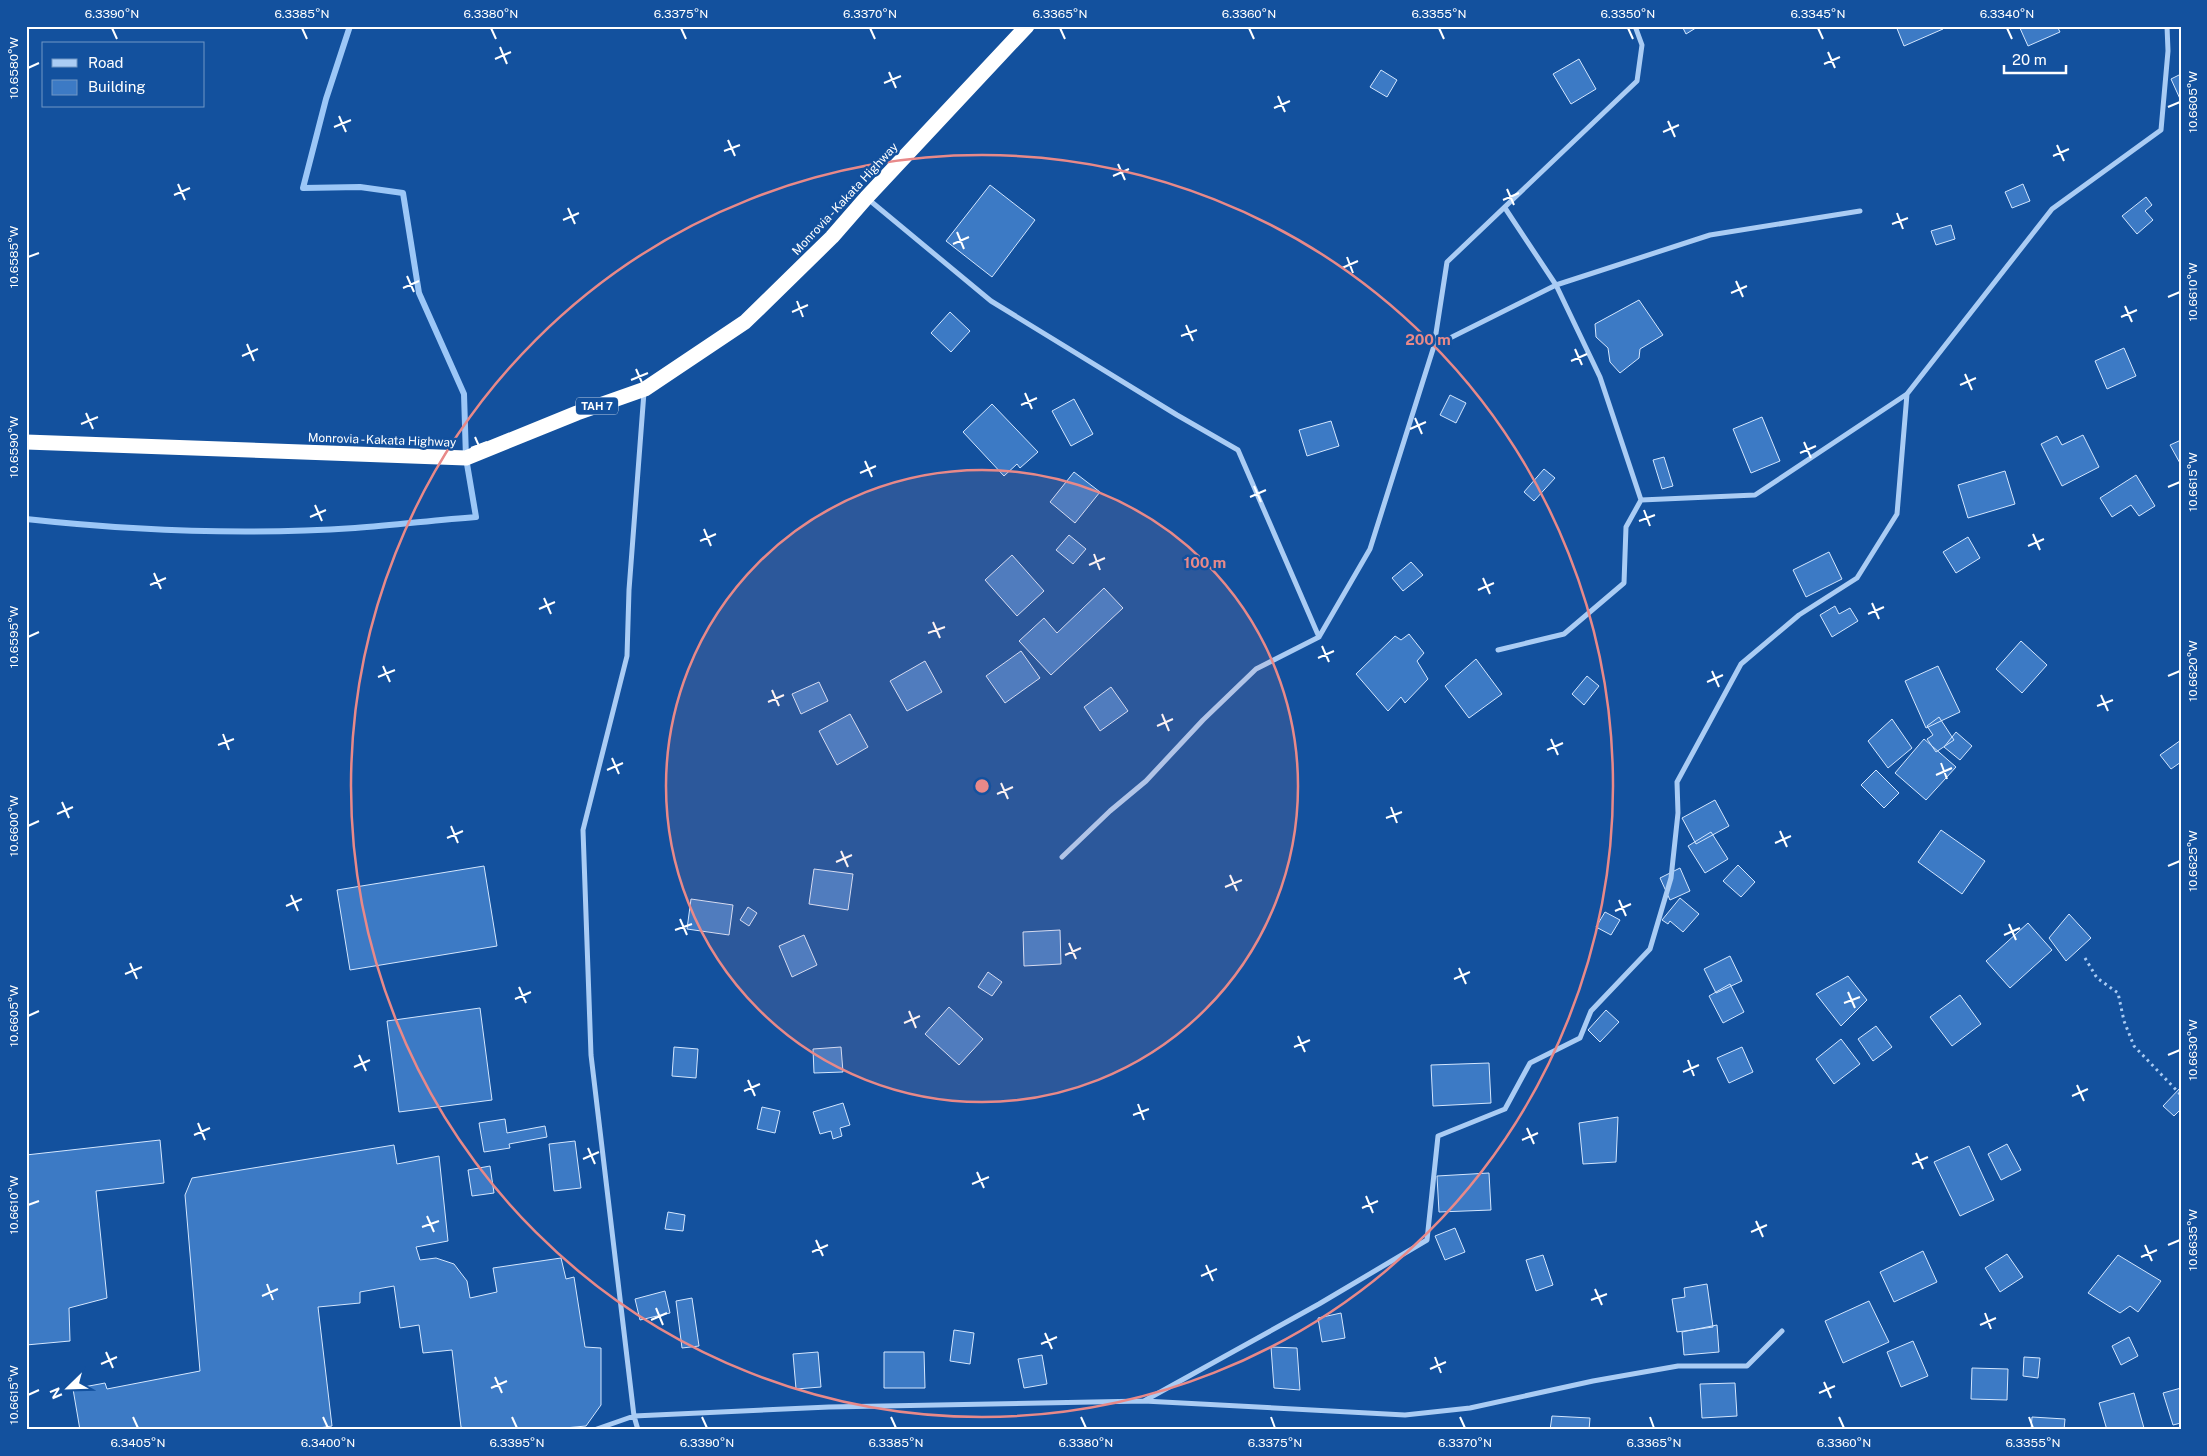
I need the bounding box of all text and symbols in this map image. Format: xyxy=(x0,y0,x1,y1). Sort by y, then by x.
text: 6.3390°N xyxy=(85,7,139,21)
text: 6.3385°N xyxy=(274,7,330,21)
text: 6.3380°N xyxy=(464,7,518,21)
text: 6.3375°N xyxy=(654,7,708,21)
text: 6.3370°N xyxy=(843,7,897,21)
text: 6.3365°N xyxy=(1033,7,1087,21)
text: 6.3360°N xyxy=(1222,7,1276,21)
text: 6.3355°N xyxy=(1411,7,1467,21)
text: 6.3350°N xyxy=(1601,7,1655,21)
text: 6.3345°N xyxy=(1791,7,1845,21)
text: 6.3340°N xyxy=(1980,7,2034,21)
text: 10.6580°W xyxy=(7,36,21,99)
legend xyxy=(42,42,205,108)
scale bar xyxy=(2004,42,2067,74)
text: 20 m xyxy=(2012,51,2047,68)
text: Road xyxy=(88,54,124,71)
text: 10.6605°W xyxy=(2186,71,2200,133)
text: Building xyxy=(88,78,146,95)
street label: Monrovia - Kakata Highway xyxy=(789,140,901,258)
text: 10.6585°W xyxy=(7,225,21,288)
text: 10.6610°W xyxy=(2186,262,2200,322)
text: 200 m xyxy=(1405,331,1451,348)
road number: TAH 7 xyxy=(576,398,618,414)
text: 10.6590°W xyxy=(7,416,21,478)
street label: Monrovia - Kakata Highway xyxy=(308,430,457,450)
text: 10.6615°W xyxy=(2186,452,2200,512)
text: 100 m xyxy=(1184,554,1226,571)
text: 10.6595°W xyxy=(7,605,21,668)
text: 10.6620°W xyxy=(2186,640,2200,702)
centre of rings xyxy=(973,777,991,795)
text: 10.6600°W xyxy=(7,795,21,857)
text: 10.6625°W xyxy=(2186,830,2200,892)
text: 10.6605°W xyxy=(7,985,21,1047)
text: 10.6630°W xyxy=(2186,1019,2200,1081)
text: 10.6610°W xyxy=(7,1175,21,1235)
text: 10.6635°W xyxy=(2186,1208,2200,1271)
north arrow xyxy=(42,1364,92,1414)
text: 10.6615°W xyxy=(7,1365,21,1425)
text: N xyxy=(47,1385,66,1401)
text: 6.3405°N xyxy=(111,1436,165,1450)
text: 6.3400°N xyxy=(301,1436,355,1450)
text: 6.3395°N xyxy=(490,1436,544,1450)
text: 6.3390°N xyxy=(680,1436,734,1450)
text: 6.3385°N xyxy=(868,1436,924,1450)
text: 6.3380°N xyxy=(1059,1436,1113,1450)
text: 6.3375°N xyxy=(1248,1436,1302,1450)
text: 6.3370°N xyxy=(1438,1436,1492,1450)
text: 6.3365°N xyxy=(1627,1436,1681,1450)
text: 6.3360°N xyxy=(1817,1436,1871,1450)
text: 6.3355°N xyxy=(2005,1436,2061,1450)

